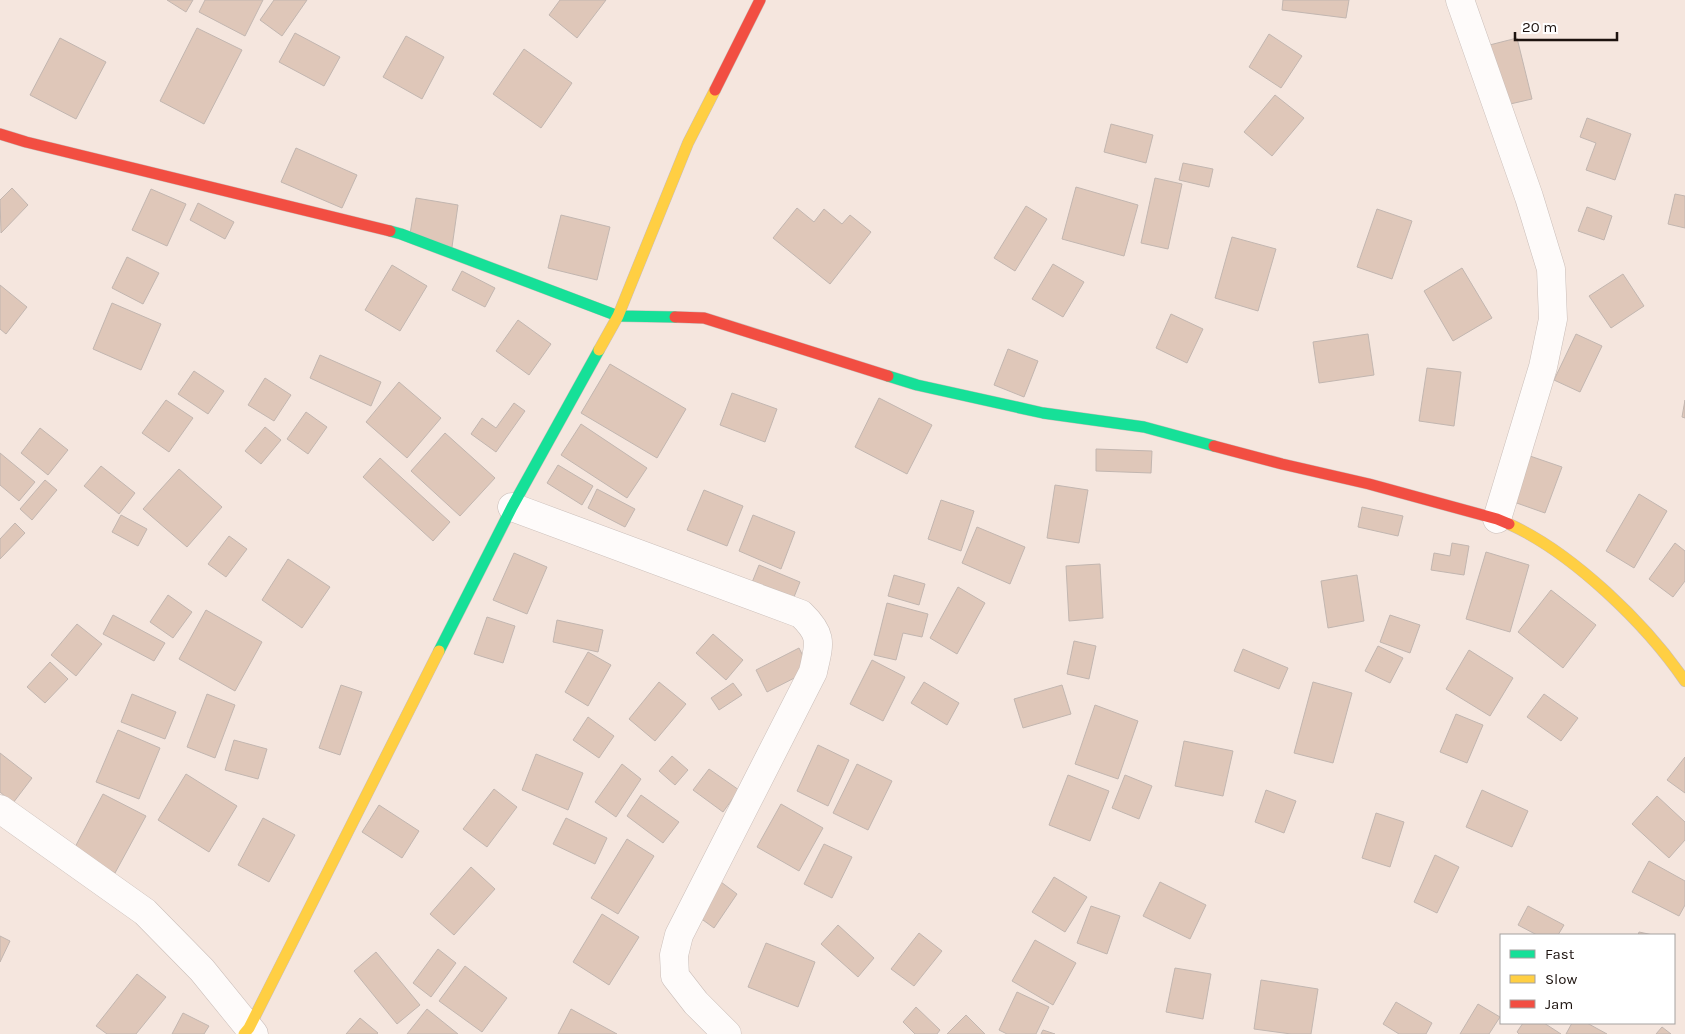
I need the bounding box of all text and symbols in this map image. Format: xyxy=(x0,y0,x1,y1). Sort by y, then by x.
scale bar xyxy=(1515,10,1618,42)
text: 20 m xyxy=(1522,18,1557,36)
legend xyxy=(1500,934,1675,1024)
text: Fast xyxy=(1545,945,1575,963)
text: Slow xyxy=(1545,970,1577,988)
text: Jam xyxy=(1545,995,1573,1013)

